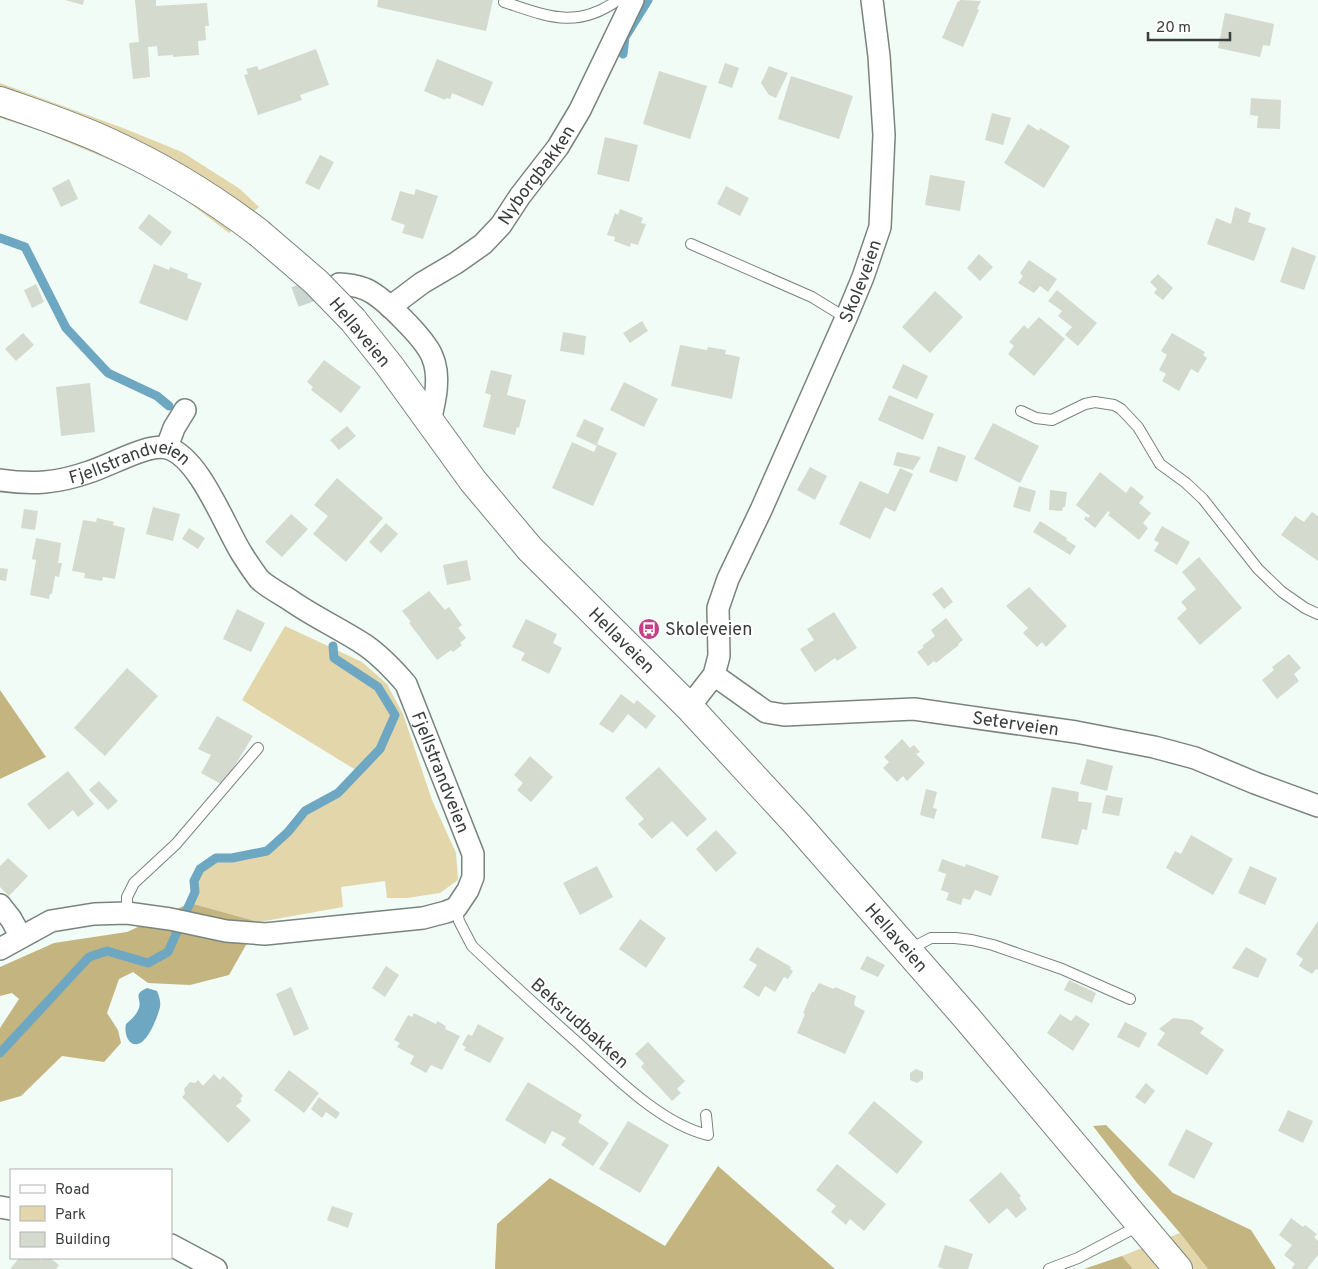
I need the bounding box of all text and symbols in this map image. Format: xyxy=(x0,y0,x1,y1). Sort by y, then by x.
scale bar xyxy=(1148,10,1230,42)
text: 20 m xyxy=(1156,19,1191,38)
street label: Nyborgbakken xyxy=(494,122,581,230)
street label: Skoleveien xyxy=(835,237,888,327)
street label: Hellaveien xyxy=(323,293,395,373)
street label: Fjellstrandveien xyxy=(67,437,195,491)
street label: Hellaveien xyxy=(583,603,659,679)
bus stop icon: Skoleveien xyxy=(637,617,661,641)
place label: Skoleveien xyxy=(665,619,752,642)
street label: Seterveien xyxy=(971,707,1060,742)
street label: Fjellstrandveien xyxy=(405,709,474,837)
street label: Hellaveien xyxy=(859,899,932,978)
street label: Beksrudbakken xyxy=(525,974,633,1074)
legend xyxy=(10,1169,172,1259)
text: Road xyxy=(55,1181,90,1200)
text: Park xyxy=(55,1206,86,1225)
text: Building xyxy=(55,1231,110,1250)

